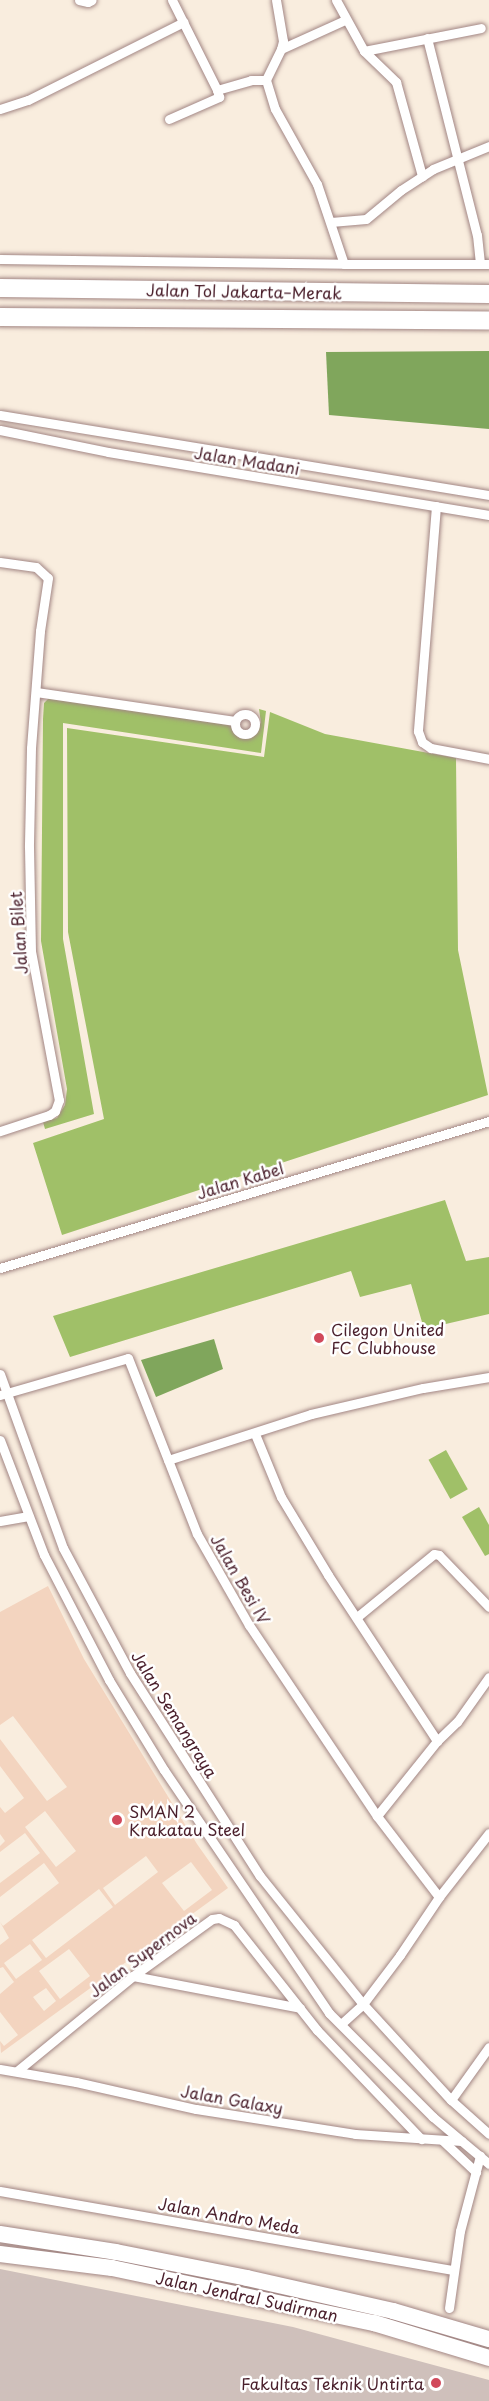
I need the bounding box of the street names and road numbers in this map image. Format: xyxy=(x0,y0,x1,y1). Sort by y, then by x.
street label: Jalan Tol Jakarta–Merak xyxy=(146,280,342,302)
street label: Jalan Madani xyxy=(193,442,301,478)
street label: Jalan Bilet xyxy=(6,891,30,975)
street label: Jalan Kabel xyxy=(194,1158,286,1202)
street label: Jalan Besi IV xyxy=(207,1530,275,1628)
street label: Jalan Semangraya xyxy=(128,1647,222,1781)
street label: Jalan Supernova xyxy=(85,1907,199,2001)
street label: Jalan Galaxy xyxy=(179,2080,285,2118)
street label: Jalan Andro Meda xyxy=(156,2193,302,2237)
street label: Jalan Jendral Sudirman xyxy=(154,2267,340,2325)

